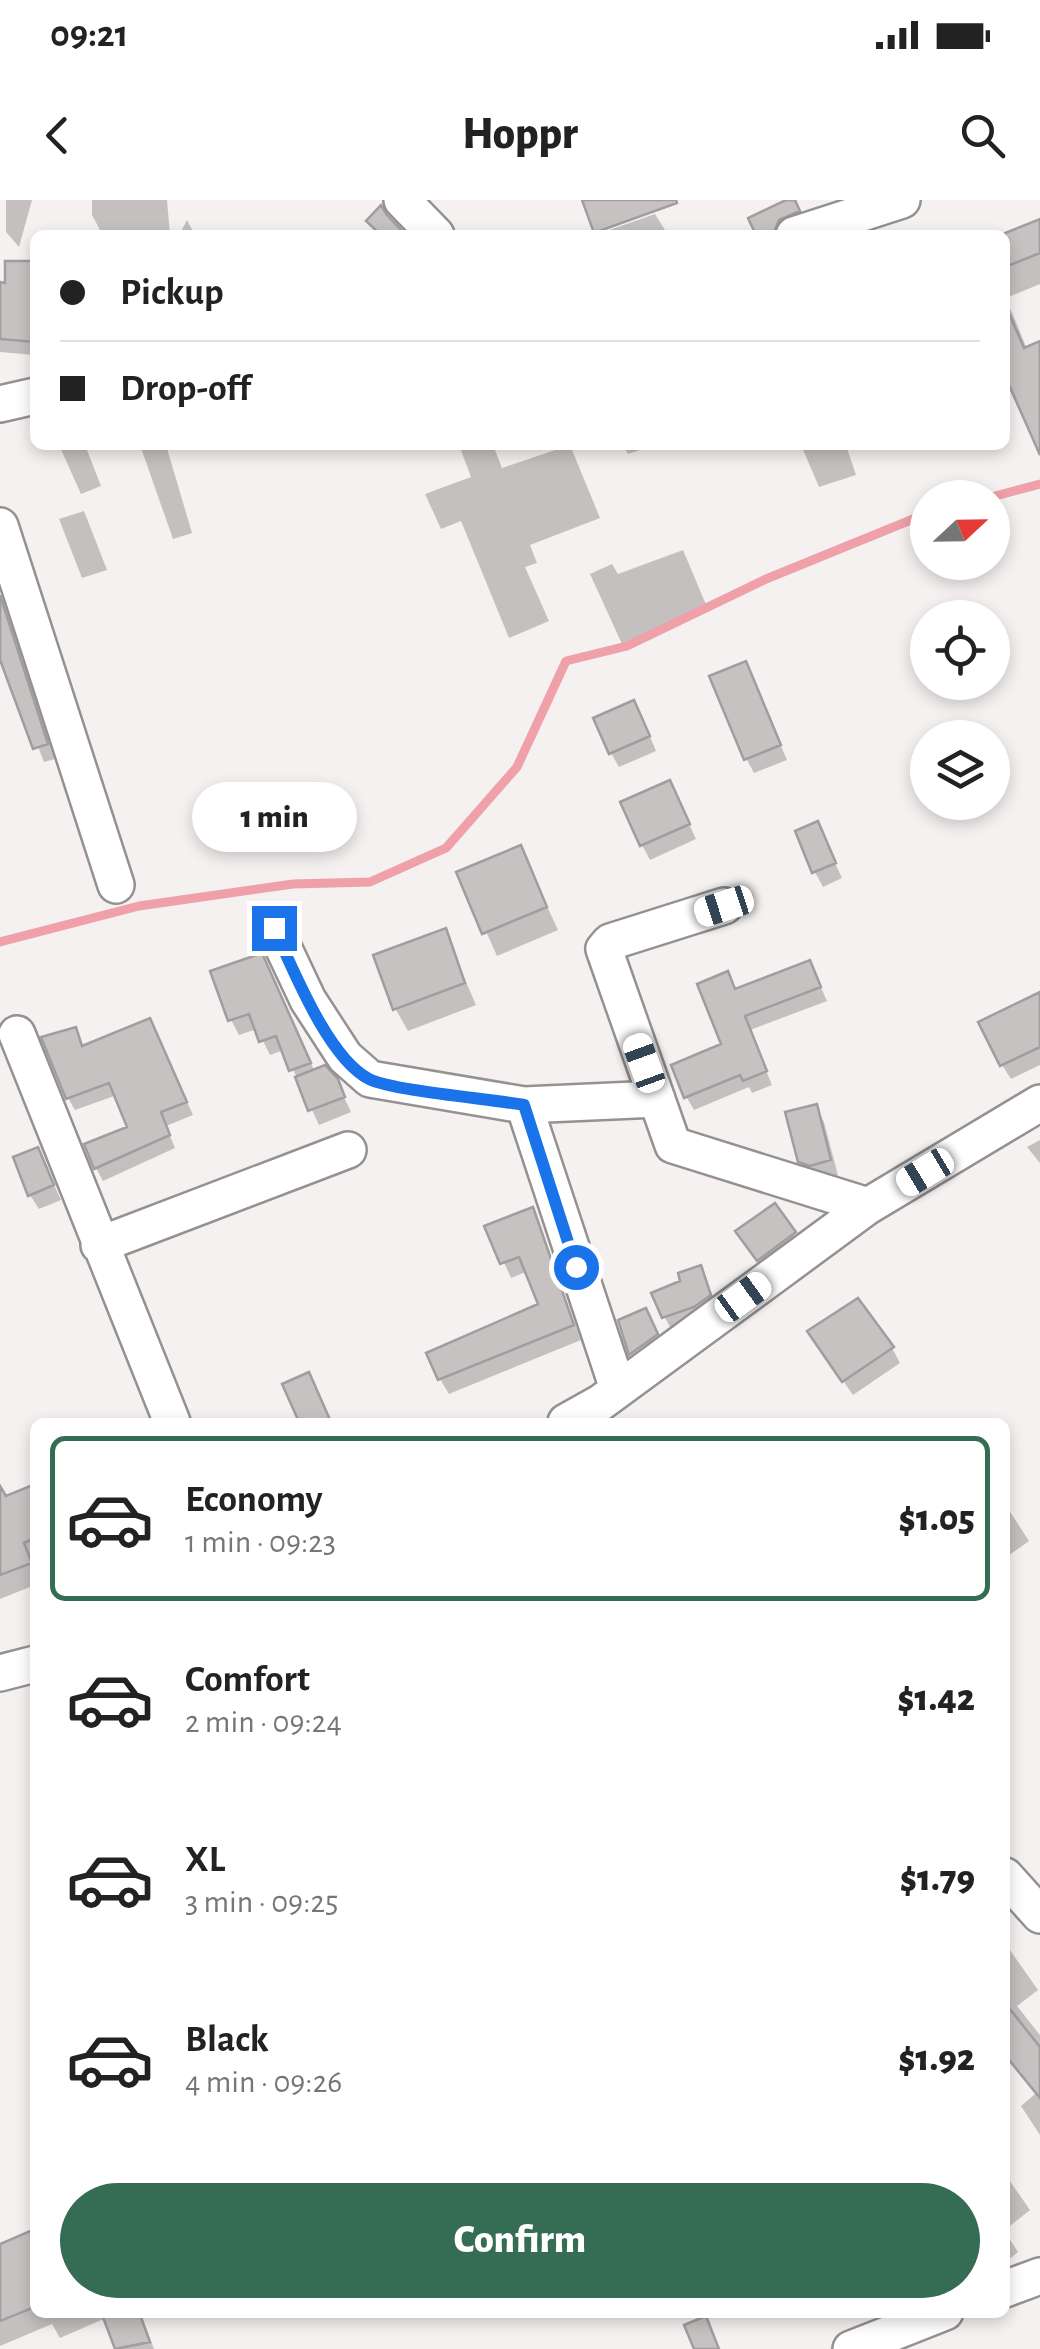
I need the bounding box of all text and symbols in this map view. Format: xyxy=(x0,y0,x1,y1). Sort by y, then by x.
text: 09:21 xyxy=(50,16,128,54)
icon: back xyxy=(30,108,85,163)
icon: search xyxy=(955,108,1010,163)
text: Hoppr xyxy=(462,112,578,157)
text: Pickup xyxy=(120,274,224,312)
text: Drop-off xyxy=(120,370,251,408)
north arrow xyxy=(910,480,1010,580)
map controls xyxy=(910,480,1010,820)
button: locate xyxy=(910,600,1010,700)
button: layers xyxy=(910,720,1010,820)
callout: 1 min xyxy=(192,783,356,853)
text: 1 min xyxy=(240,801,309,833)
car xyxy=(691,882,757,930)
route end xyxy=(252,906,297,951)
car xyxy=(620,1030,668,1096)
car xyxy=(892,1144,958,1200)
route start xyxy=(554,1245,599,1290)
car xyxy=(710,1267,776,1327)
icon: car xyxy=(65,1474,155,1564)
text: Economy xyxy=(185,1481,323,1519)
text: $1.05 xyxy=(899,1500,975,1538)
text: 1 min · 09:23 xyxy=(185,1526,336,1558)
icon: car xyxy=(65,1654,155,1744)
text: Comfort xyxy=(185,1661,310,1699)
text: $1.42 xyxy=(897,1680,975,1718)
text: 2 min · 09:24 xyxy=(185,1706,342,1738)
icon: car xyxy=(65,1834,155,1924)
text: XL xyxy=(185,1841,225,1879)
text: $1.79 xyxy=(900,1860,975,1898)
text: 3 min · 09:25 xyxy=(185,1886,338,1918)
icon: car xyxy=(65,2014,155,2104)
text: Black xyxy=(185,2021,269,2059)
text: $1.92 xyxy=(898,2040,975,2078)
text: 4 min · 09:26 xyxy=(185,2066,342,2098)
button: Confirm xyxy=(60,2183,980,2298)

